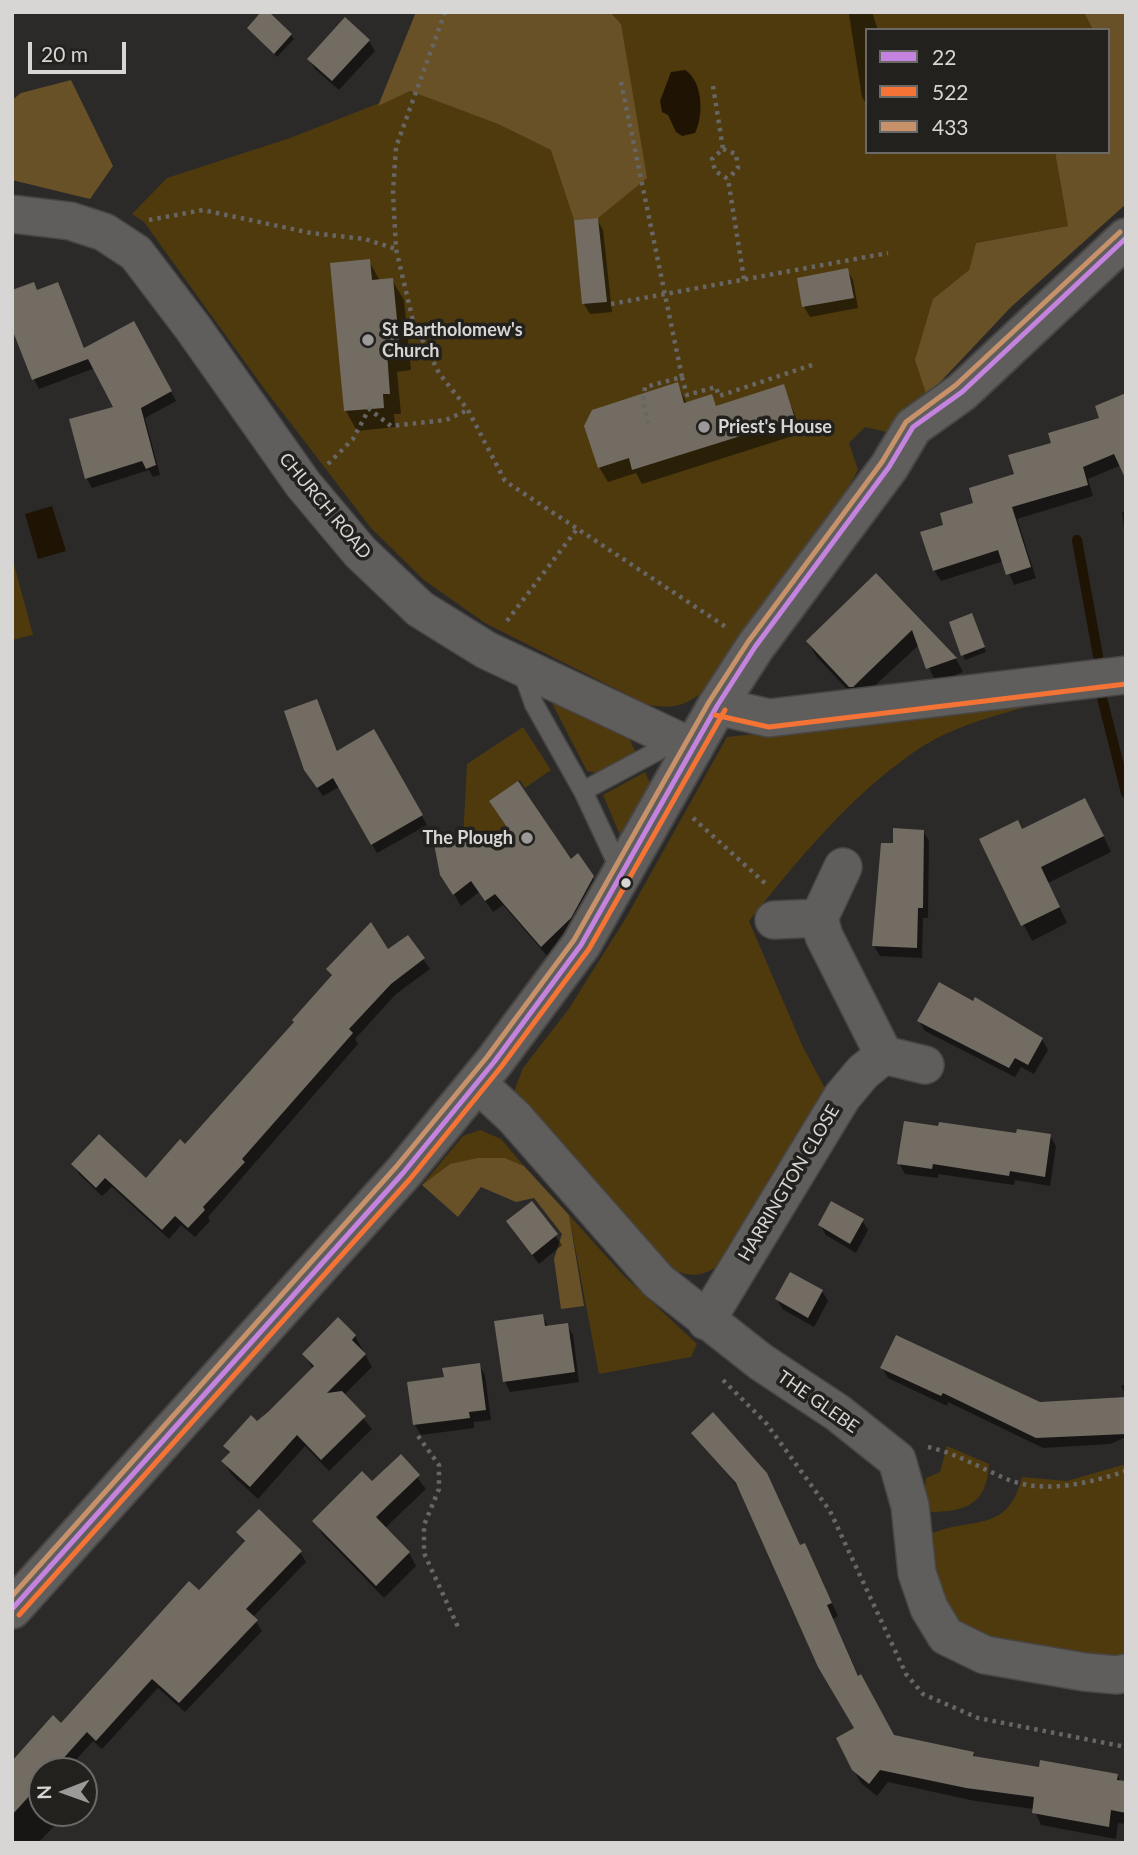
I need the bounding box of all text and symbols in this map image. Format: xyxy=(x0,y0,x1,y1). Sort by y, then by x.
scale bar xyxy=(32,28,130,72)
legend xyxy=(865,28,1110,154)
text: 20 m xyxy=(41,41,88,66)
text: 22 xyxy=(932,44,956,69)
text: 522 xyxy=(932,79,969,104)
text: 433 xyxy=(932,114,969,139)
place label: St Bartholomew's Church xyxy=(382,319,523,362)
marker: St Bartholomew's Church xyxy=(360,332,376,348)
place label: Priest's House xyxy=(718,416,832,438)
marker: Priest's House xyxy=(696,419,712,435)
street label: CHURCH ROAD xyxy=(274,449,376,563)
place label: The Plough xyxy=(422,827,513,849)
marker: The Plough xyxy=(519,830,535,846)
unlabelled marker xyxy=(619,876,633,890)
street label: HARRINGTON CLOSE xyxy=(734,1101,844,1265)
street label: THE GLEBE xyxy=(773,1366,863,1438)
north arrow xyxy=(28,1757,98,1827)
text: N xyxy=(32,1785,55,1800)

